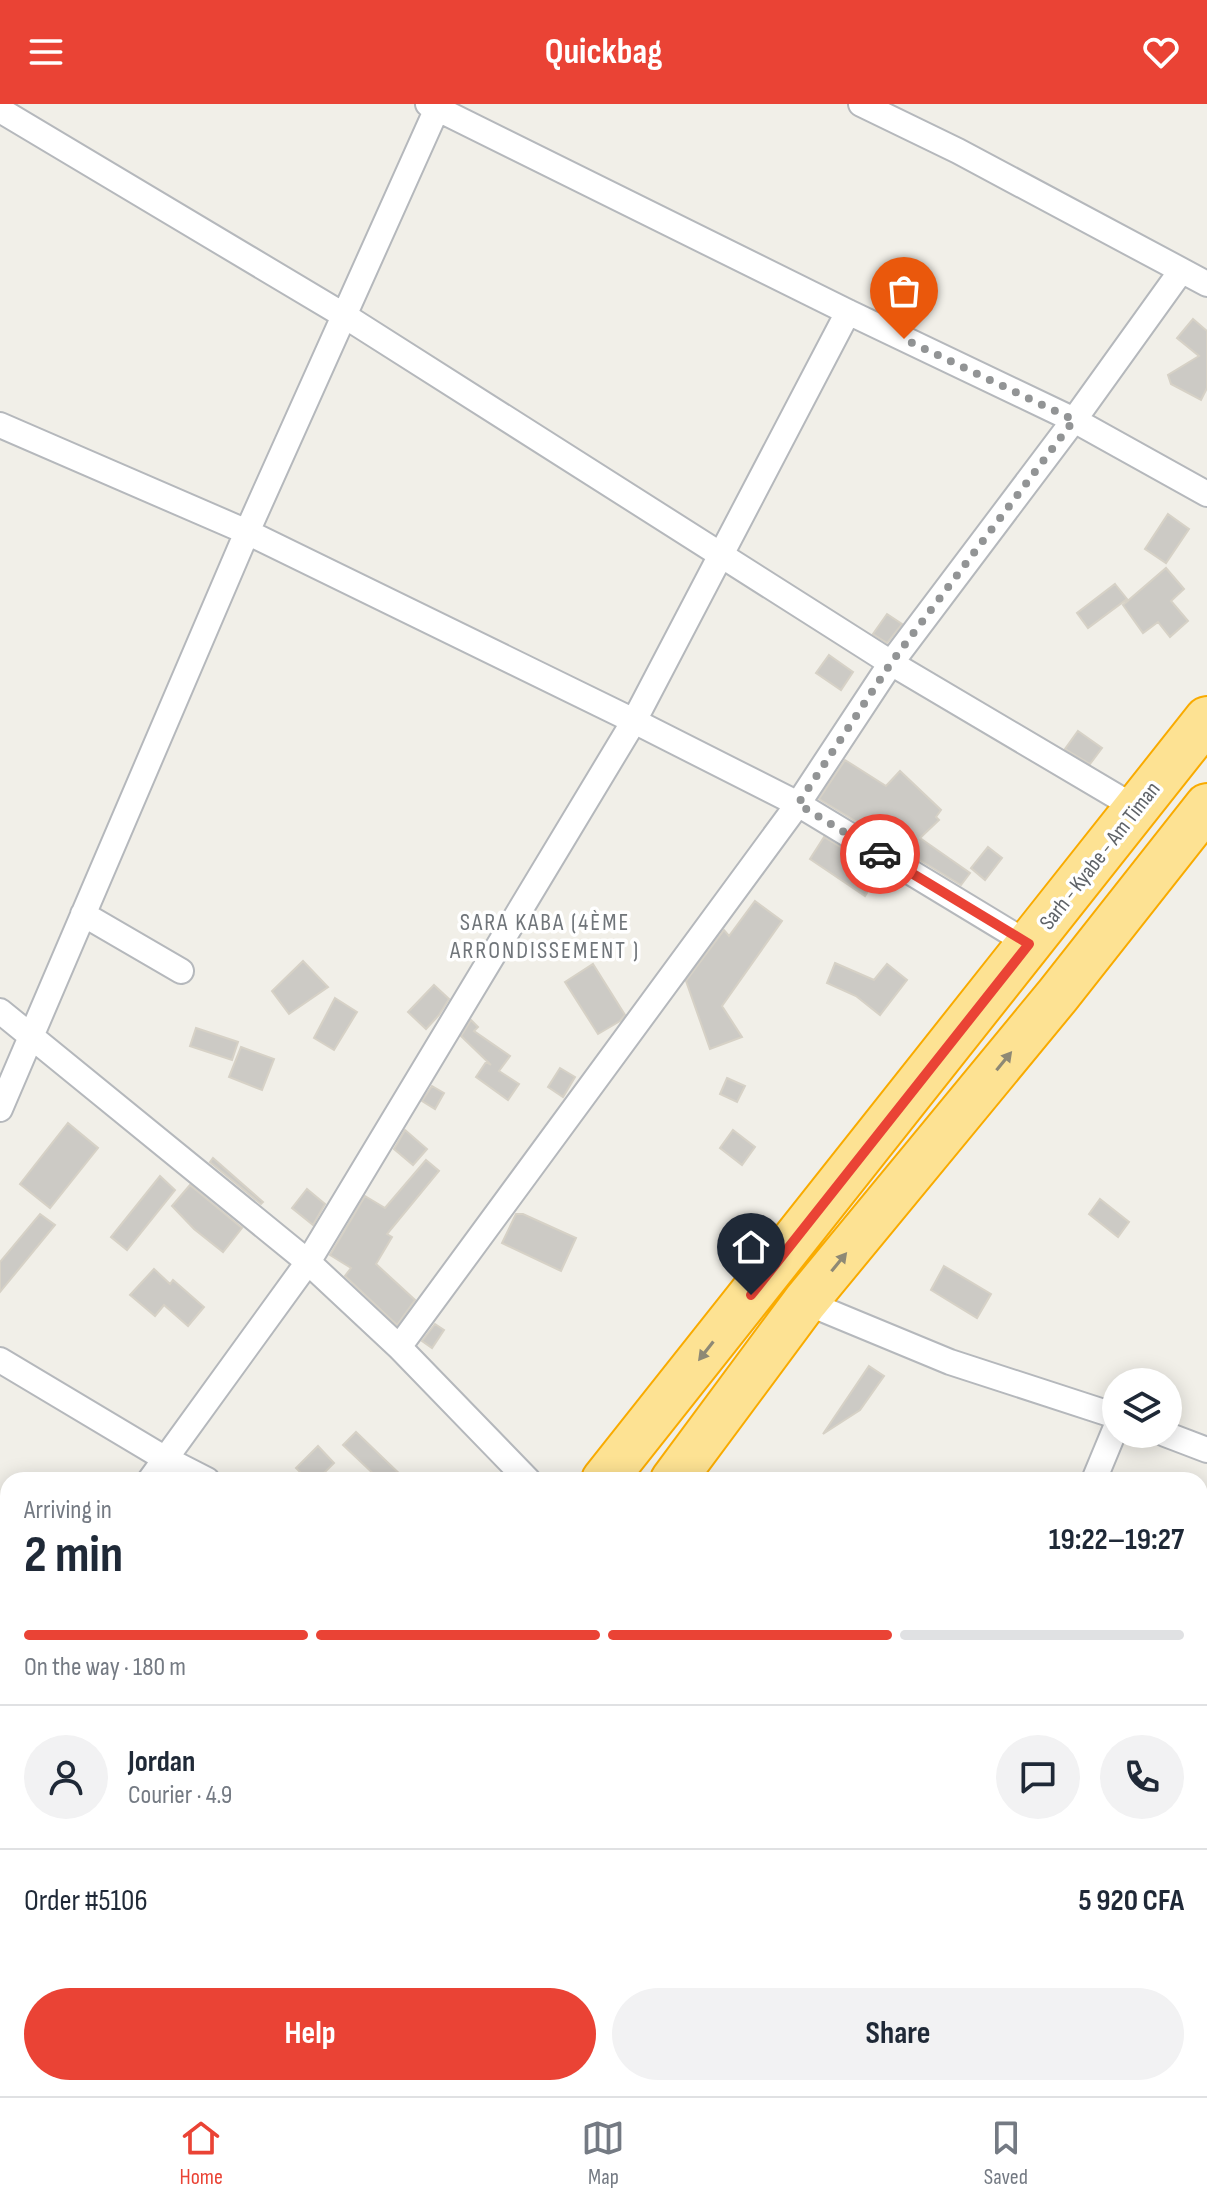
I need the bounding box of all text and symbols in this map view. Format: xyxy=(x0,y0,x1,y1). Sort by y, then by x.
icon: menu xyxy=(24,30,68,74)
icon: heart xyxy=(1139,30,1183,74)
text: Quickbag xyxy=(545,31,662,74)
pin xyxy=(870,257,938,339)
icon: bag xyxy=(882,269,926,313)
street label: Sarh - Kyabe - Am Timan xyxy=(1034,777,1166,935)
courier xyxy=(840,814,920,894)
icon: car xyxy=(858,832,902,876)
district label: SARA KABA (4ÈME ARRONDISSEMENT ) xyxy=(449,908,640,965)
one-way arrow xyxy=(995,1051,1012,1071)
pin xyxy=(717,1213,785,1295)
icon: home xyxy=(729,1225,773,1269)
one-way arrow xyxy=(830,1252,847,1272)
one-way arrow xyxy=(699,1341,715,1361)
map controls xyxy=(1102,1368,1182,1448)
button: layers xyxy=(1102,1368,1182,1448)
text: Arriving in xyxy=(24,1495,112,1526)
text: 19:22–19:27 xyxy=(1049,1522,1184,1558)
text: 2 min xyxy=(24,1524,123,1587)
text: On the way · 180 m xyxy=(24,1652,186,1683)
button: person xyxy=(24,1735,108,1819)
button: chat xyxy=(996,1735,1080,1819)
button: phone xyxy=(1100,1735,1184,1819)
text: Jordan xyxy=(128,1744,195,1780)
text: Courier · 4.9 xyxy=(128,1780,232,1811)
text: Order #5106 xyxy=(24,1883,148,1919)
text: 5 920 CFA xyxy=(1078,1883,1184,1919)
button: Help xyxy=(24,1988,596,2080)
button: Share xyxy=(612,1988,1184,2080)
tab: Home xyxy=(179,2116,223,2191)
tab: Map xyxy=(581,2116,625,2191)
tab: Saved xyxy=(984,2116,1028,2191)

